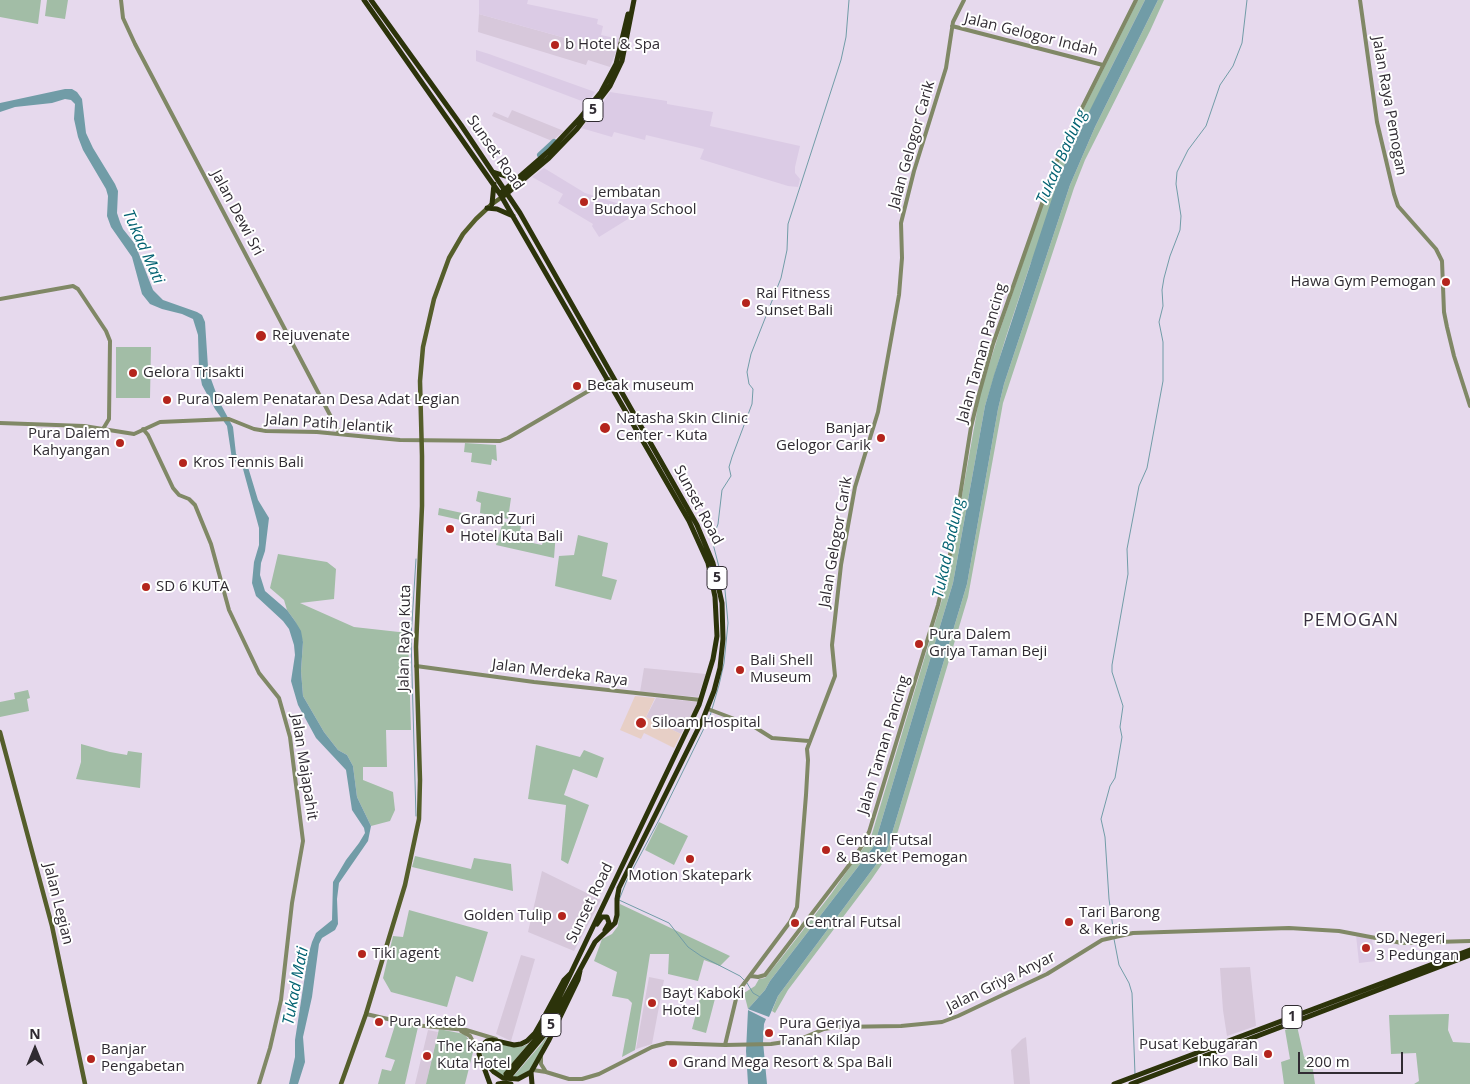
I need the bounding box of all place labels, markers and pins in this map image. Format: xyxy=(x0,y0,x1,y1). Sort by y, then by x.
place label: b Hotel & Spa xyxy=(565,36,660,54)
marker: b Hotel & Spa xyxy=(549,39,561,51)
place label: Jembatan Budaya School xyxy=(594,184,697,219)
marker: Jembatan Budaya School xyxy=(578,196,590,208)
place label: Hawa Gym Pemogan xyxy=(1291,273,1436,291)
marker: Hawa Gym Pemogan xyxy=(1440,276,1452,288)
place label: Rai Fitness Sunset Bali xyxy=(756,285,833,320)
marker: Rai Fitness Sunset Bali xyxy=(740,297,752,309)
place label: Rejuvenate xyxy=(272,327,350,345)
marker: Rejuvenate xyxy=(254,329,268,343)
place label: Gelora Trisakti xyxy=(143,364,244,382)
marker: Gelora Trisakti xyxy=(127,367,139,379)
place label: Becak museum xyxy=(587,377,694,395)
marker: Becak museum xyxy=(571,380,583,392)
place label: Pura Dalem Penataran Desa Adat Legian xyxy=(177,391,460,409)
marker: Pura Dalem Penataran Desa Adat Legian xyxy=(161,394,173,406)
place label: Natasha Skin Clinic Center - Kuta xyxy=(616,410,748,445)
place label: Banjar Gelogor Carik xyxy=(776,420,871,455)
marker: Natasha Skin Clinic Center - Kuta xyxy=(598,421,612,435)
place label: Pura Dalem Kahyangan xyxy=(28,425,110,460)
marker: Banjar Gelogor Carik xyxy=(875,432,887,444)
marker: Pura Dalem Kahyangan xyxy=(114,437,126,449)
place label: Kros Tennis Bali xyxy=(193,454,304,472)
marker: Kros Tennis Bali xyxy=(177,457,189,469)
place label: Grand Zuri Hotel Kuta Bali xyxy=(460,511,563,546)
marker: Grand Zuri Hotel Kuta Bali xyxy=(444,523,456,535)
place label: SD 6 KUTA xyxy=(156,578,229,596)
marker: SD 6 KUTA xyxy=(140,581,152,593)
place label: Pura Dalem Griya Taman Beji xyxy=(929,626,1047,661)
marker: Pura Dalem Griya Taman Beji xyxy=(913,638,925,650)
place label: Bali Shell Museum xyxy=(750,652,813,687)
marker: Bali Shell Museum xyxy=(734,664,746,676)
place label: Siloam Hospital xyxy=(652,714,761,732)
marker: Siloam Hospital xyxy=(634,716,648,730)
place label: Central Futsal & Basket Pemogan xyxy=(836,832,968,867)
marker: Central Futsal & Basket Pemogan xyxy=(820,844,832,856)
marker: Motion Skatepark xyxy=(684,853,696,865)
place label: Motion Skatepark xyxy=(628,867,752,885)
place label: Tari Barong & Keris xyxy=(1079,904,1160,939)
place label: Golden Tulip xyxy=(463,907,552,925)
marker: Golden Tulip xyxy=(556,910,568,922)
place label: Central Futsal xyxy=(805,914,901,932)
marker: Tari Barong & Keris xyxy=(1063,916,1075,928)
marker: Central Futsal xyxy=(789,917,801,929)
place label: SD Negeri 3 Pedungan xyxy=(1376,930,1459,965)
marker: SD Negeri 3 Pedungan xyxy=(1360,942,1372,954)
place label: Tiki agent xyxy=(372,945,439,963)
marker: Tiki agent xyxy=(356,948,368,960)
place label: Bayt Kaboki Hotel xyxy=(662,985,744,1020)
marker: Bayt Kaboki Hotel xyxy=(646,997,658,1009)
place label: Pura Keteb xyxy=(389,1013,466,1031)
place label: Pura Geriya Tanah Kilap xyxy=(779,1015,861,1050)
marker: Pura Keteb xyxy=(373,1016,385,1028)
marker: Pura Geriya Tanah Kilap xyxy=(763,1027,775,1039)
place label: Pusat Kebugaran Inko Bali xyxy=(1139,1036,1258,1071)
place label: The Kana Kuta Hotel xyxy=(437,1038,511,1073)
place label: Banjar Pengabetan xyxy=(101,1041,185,1076)
marker: Pusat Kebugaran Inko Bali xyxy=(1262,1048,1274,1060)
marker: The Kana Kuta Hotel xyxy=(421,1050,433,1062)
marker: Banjar Pengabetan xyxy=(85,1053,97,1065)
place label: Grand Mega Resort & Spa Bali xyxy=(683,1054,892,1072)
marker: Grand Mega Resort & Spa Bali xyxy=(667,1057,679,1069)

